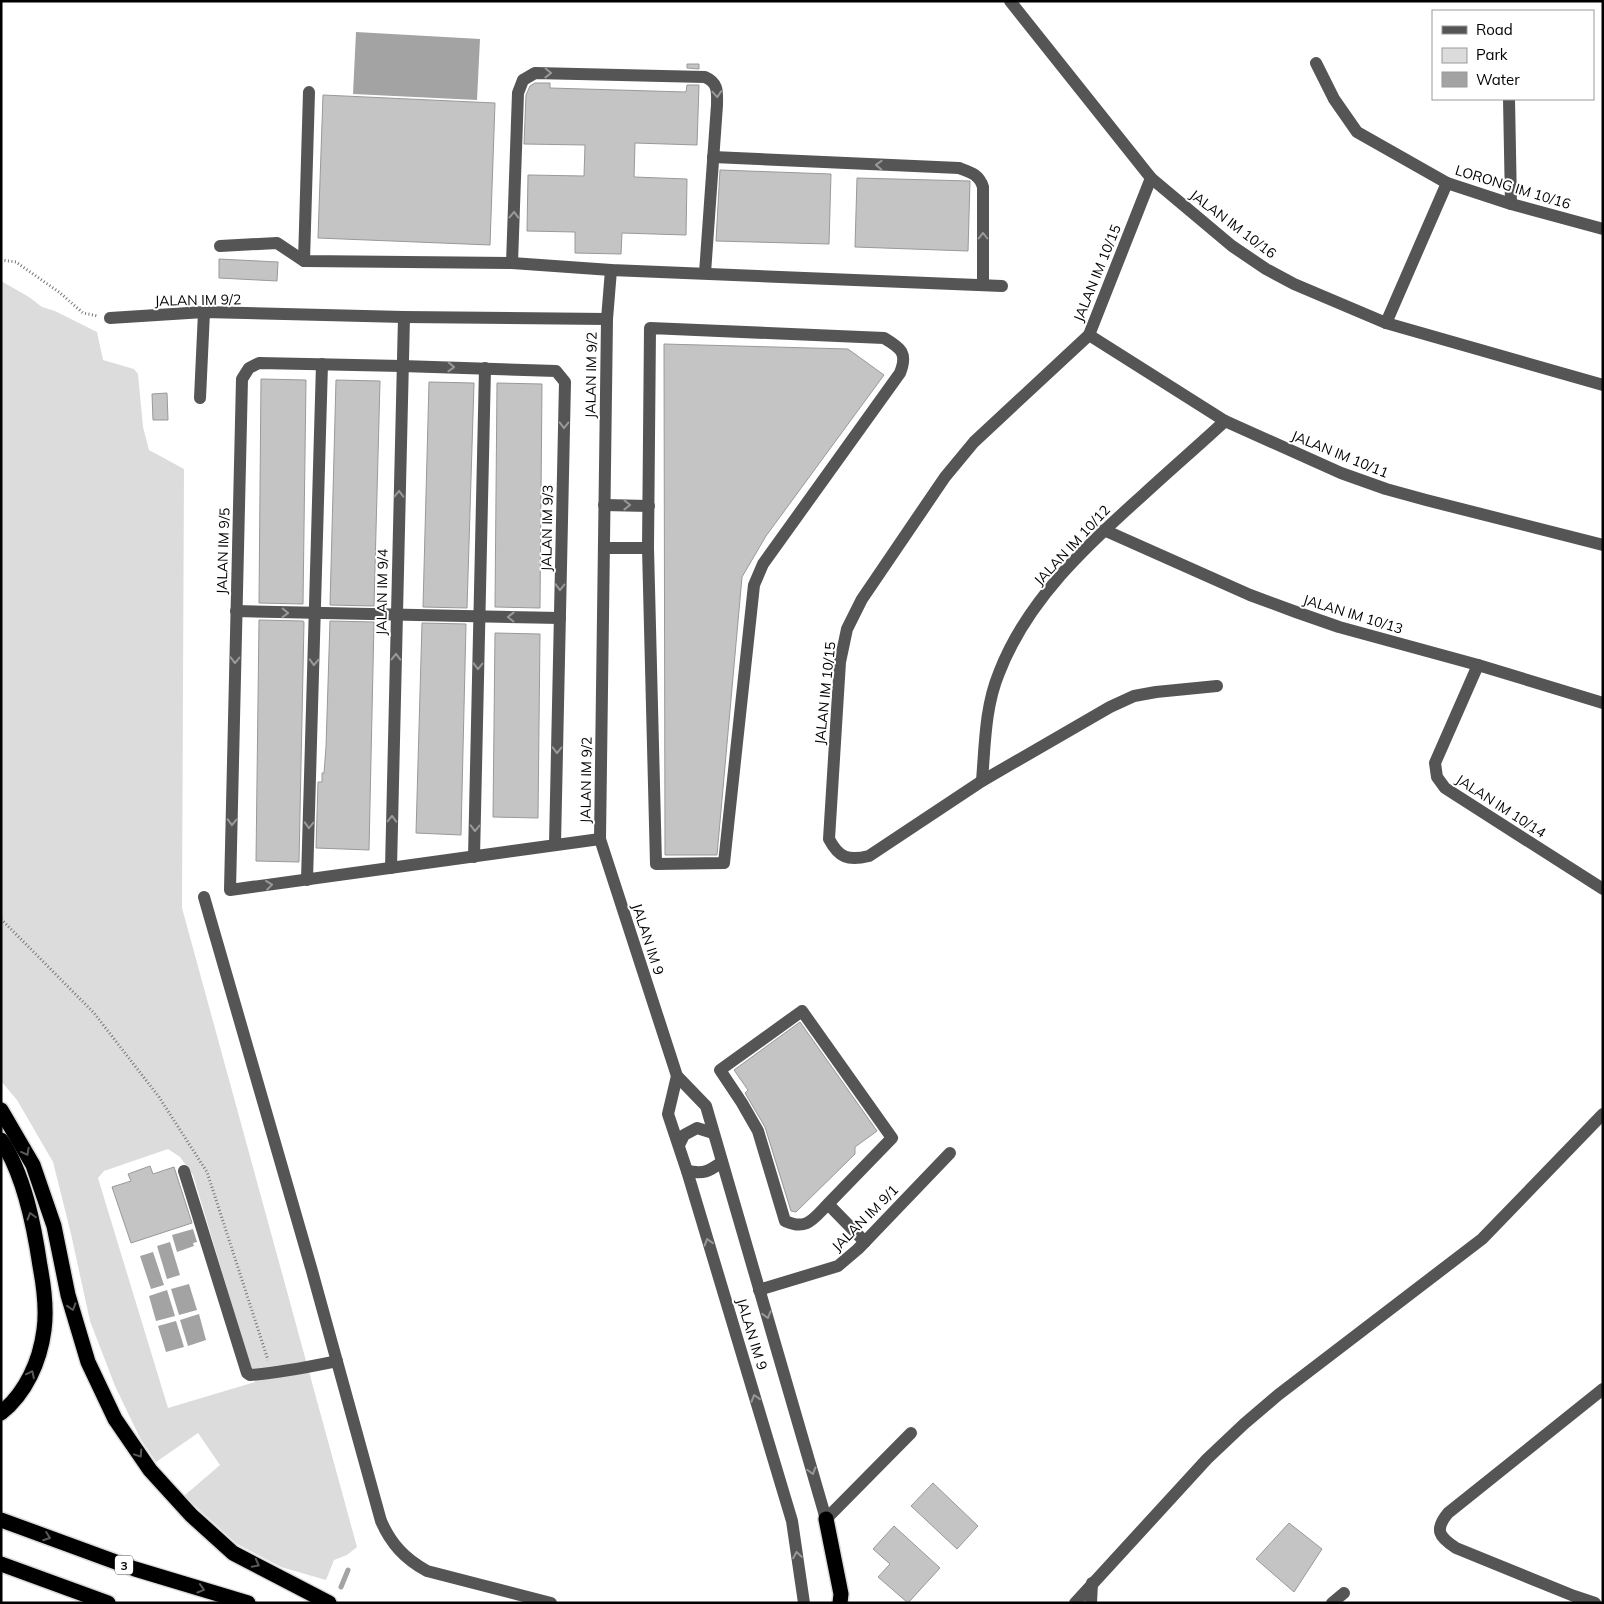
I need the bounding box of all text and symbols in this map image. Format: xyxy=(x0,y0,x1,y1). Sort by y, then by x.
legend xyxy=(1432,10,1594,100)
text: Road xyxy=(1476,20,1513,39)
text: Park xyxy=(1476,45,1508,64)
one-way arrow xyxy=(544,68,552,79)
text: Water xyxy=(1476,70,1520,89)
one-way arrow xyxy=(711,90,722,98)
one-way arrow xyxy=(874,160,882,170)
street label: LORONG IM 10/16 xyxy=(1453,161,1573,213)
street label: JALAN IM 10/16 xyxy=(1186,186,1280,262)
one-way arrow xyxy=(509,210,519,218)
street label: JALAN IM 10/15 xyxy=(1069,222,1125,324)
one-way arrow xyxy=(978,232,988,240)
street label: JALAN IM 9/2 xyxy=(154,290,242,310)
street label: JALAN IM 9/2 xyxy=(581,331,601,419)
one-way arrow xyxy=(448,362,455,372)
one-way arrow xyxy=(559,422,569,429)
street label: JALAN IM 10/11 xyxy=(1289,426,1391,482)
street label: JALAN IM 9/3 xyxy=(537,484,557,572)
one-way arrow xyxy=(394,490,404,498)
one-way arrow xyxy=(623,500,631,510)
street label: JALAN IM 10/12 xyxy=(1030,501,1114,589)
street label: JALAN IM 9/5 xyxy=(212,507,234,595)
street label: JALAN IM 9/4 xyxy=(372,548,392,636)
one-way arrow xyxy=(555,584,566,592)
street label: JALAN IM 10/13 xyxy=(1301,590,1405,638)
one-way arrow xyxy=(281,607,289,618)
one-way arrow xyxy=(507,612,515,623)
street label: JALAN IM 10/15 xyxy=(811,641,839,745)
one-way arrow xyxy=(390,652,401,660)
one-way arrow xyxy=(230,656,240,664)
one-way arrow xyxy=(309,658,319,666)
one-way arrow xyxy=(473,662,484,670)
street label: JALAN IM 9/2 xyxy=(576,736,596,824)
one-way arrow xyxy=(552,746,562,754)
street label: JALAN IM 10/14 xyxy=(1453,770,1550,842)
one-way arrow xyxy=(387,815,397,822)
one-way arrow xyxy=(226,819,237,827)
one-way arrow xyxy=(304,821,314,829)
one-way arrow xyxy=(469,824,480,832)
one-way arrow xyxy=(265,880,273,891)
street label: JALAN IM 9 xyxy=(628,901,668,977)
one-way arrow xyxy=(20,1147,30,1156)
street label: JALAN IM 9/1 xyxy=(828,1181,902,1255)
one-way arrow xyxy=(26,1212,36,1220)
one-way arrow xyxy=(704,1239,714,1247)
street label: JALAN IM 9 xyxy=(733,1296,771,1372)
one-way arrow xyxy=(66,1303,76,1311)
one-way arrow xyxy=(761,1310,771,1318)
one-way arrow xyxy=(25,1370,35,1379)
one-way arrow xyxy=(750,1394,760,1402)
one-way arrow xyxy=(133,1448,142,1458)
one-way arrow xyxy=(807,1466,817,1474)
one-way arrow xyxy=(42,1531,51,1541)
one-way arrow xyxy=(792,1550,803,1558)
road number: 3 xyxy=(115,1556,133,1574)
one-way arrow xyxy=(251,1558,260,1568)
one-way arrow xyxy=(196,1583,204,1593)

